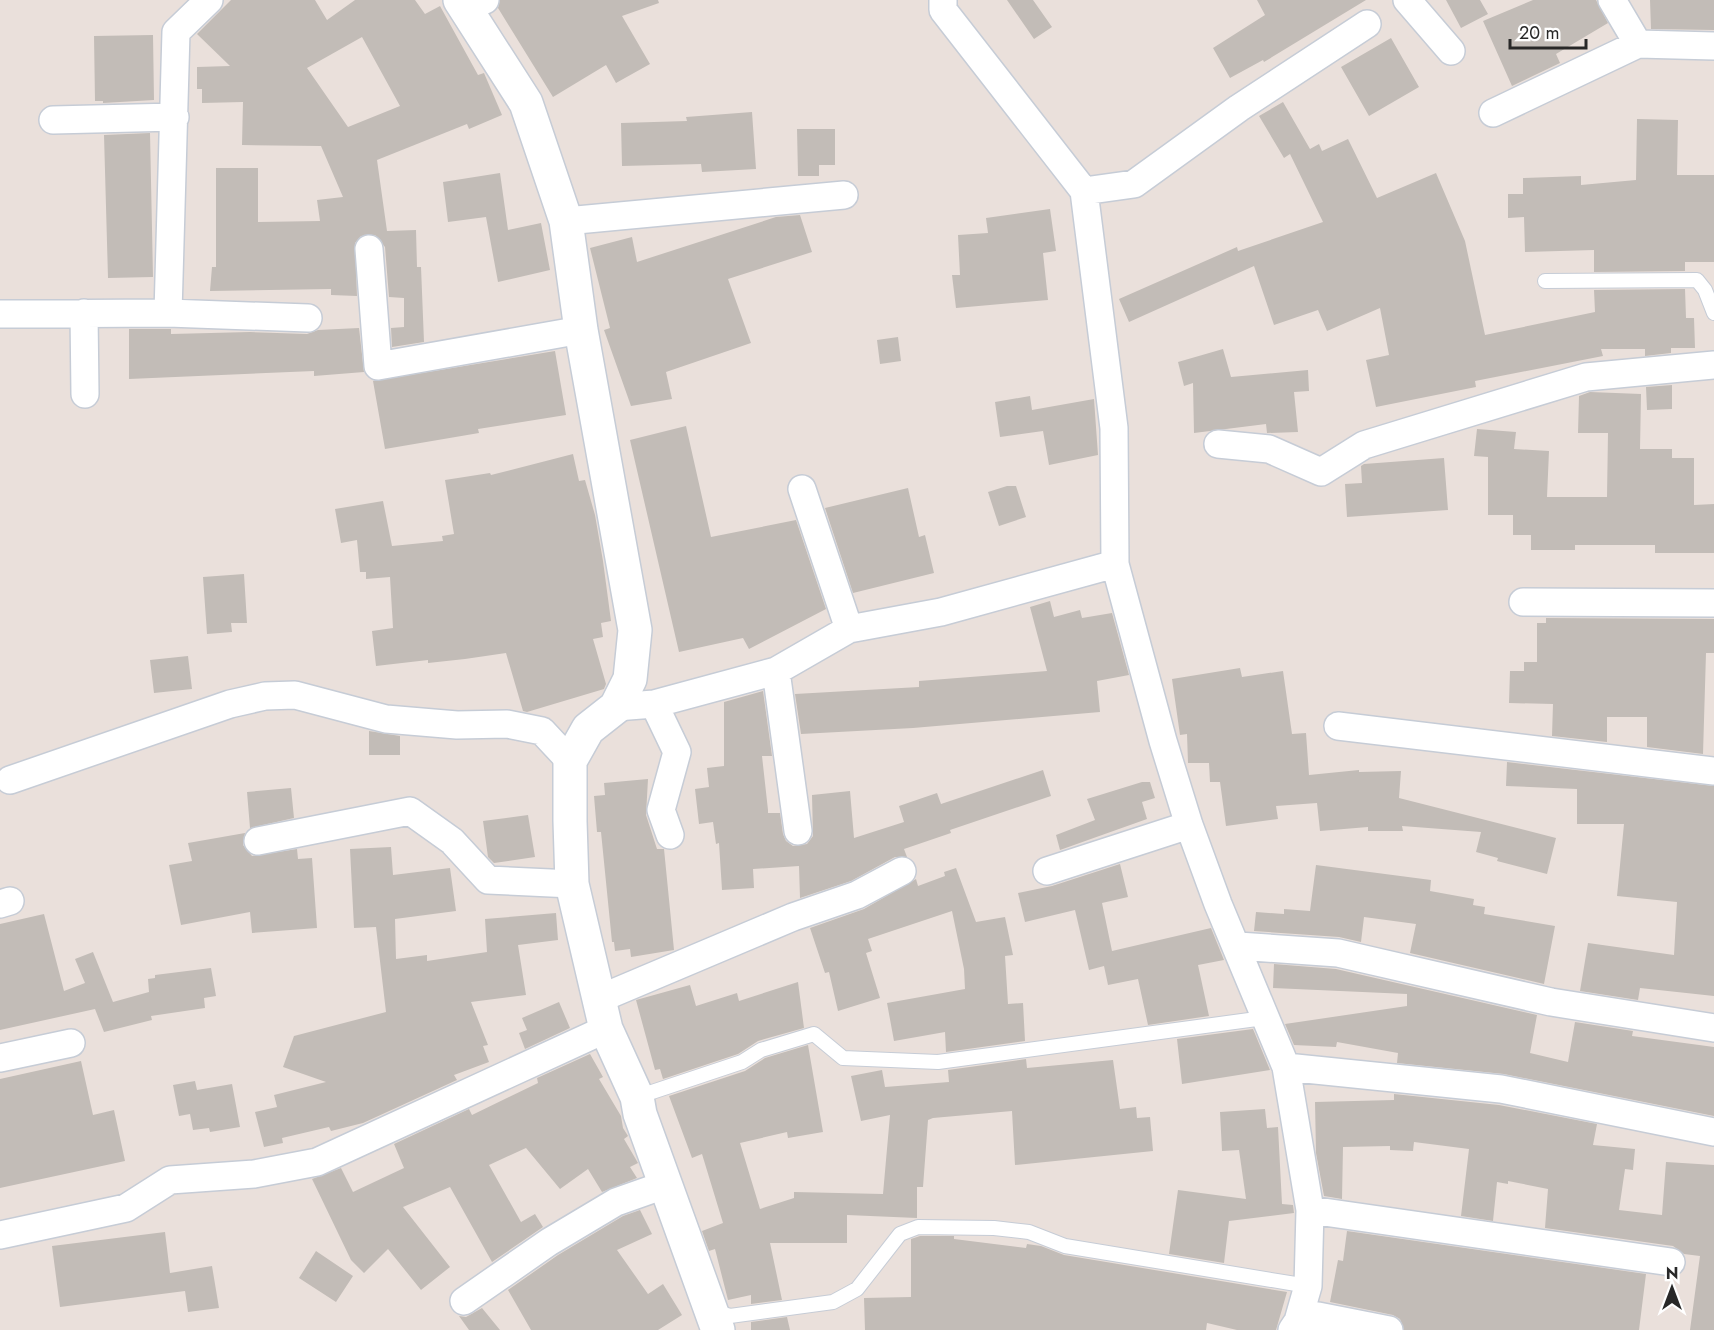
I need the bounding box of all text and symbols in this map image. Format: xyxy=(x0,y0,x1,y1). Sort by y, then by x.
scale bar xyxy=(1510,12,1586,50)
text: 20 m xyxy=(1519,20,1559,46)
north arrow xyxy=(1642,1258,1702,1318)
text: N xyxy=(1666,1262,1678,1285)

